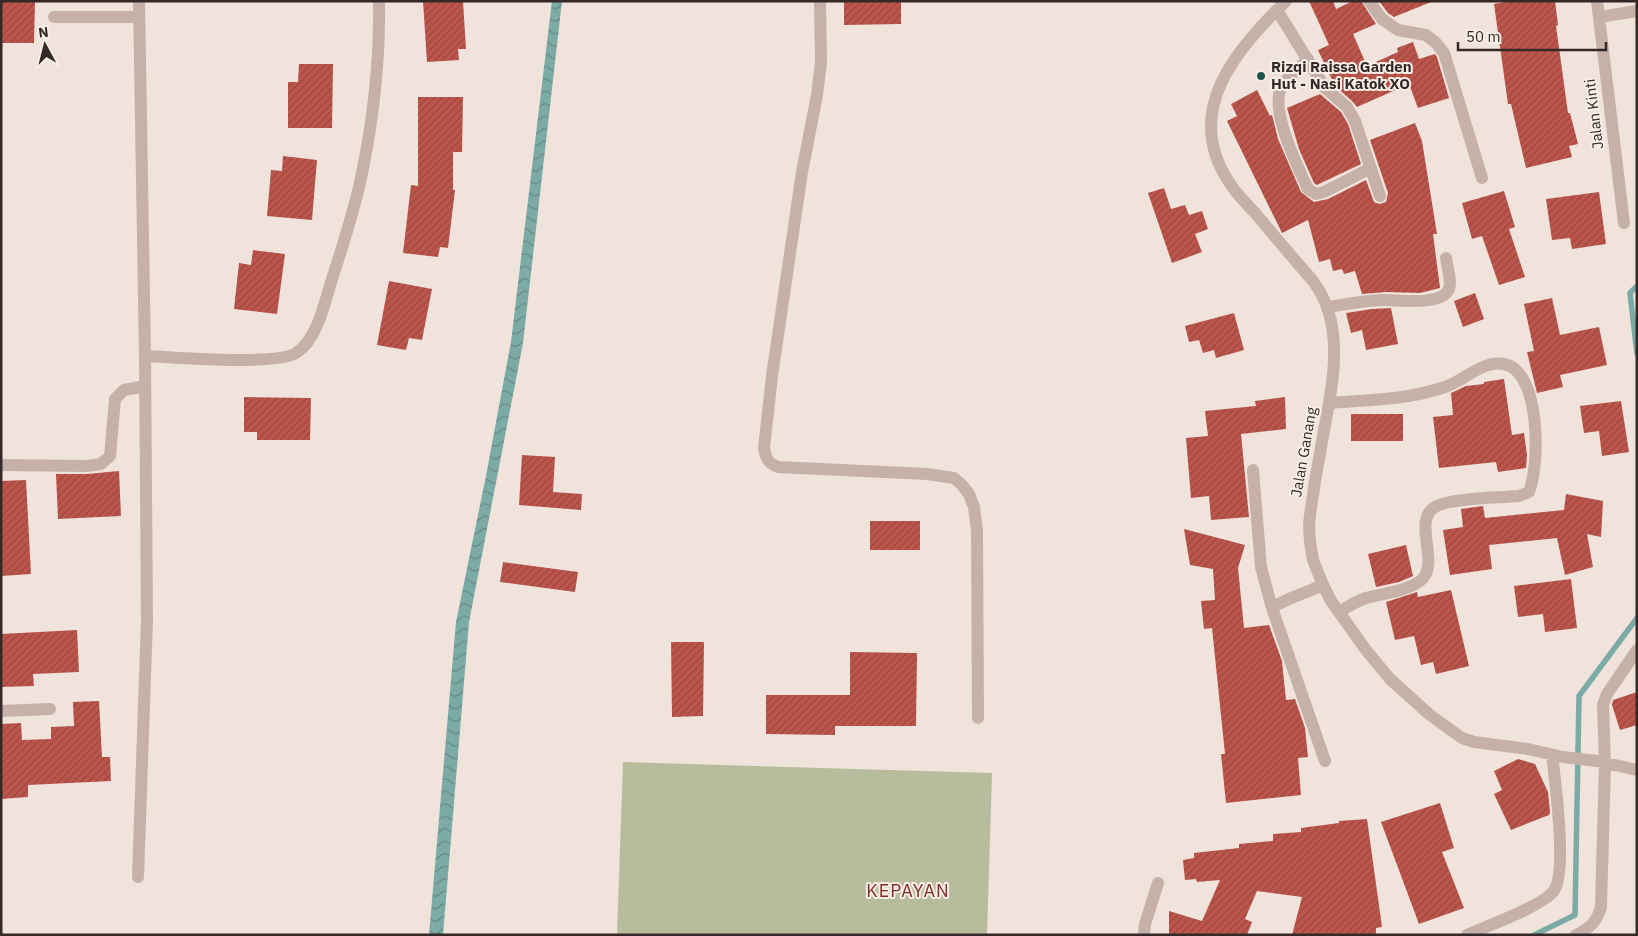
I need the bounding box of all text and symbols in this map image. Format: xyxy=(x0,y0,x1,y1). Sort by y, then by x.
north arrow xyxy=(20,20,70,70)
scale bar xyxy=(1458,20,1606,52)
text: N xyxy=(37,23,50,42)
text: 50 m xyxy=(1466,27,1501,46)
place label: Rizqi Raissa Garden Hut - Nasi Katok XO xyxy=(1271,57,1412,93)
marker: Rizqi Raissa Garden Hut - Nasi Katok XO xyxy=(1255,70,1267,82)
street label: Jalan Kinti xyxy=(1580,78,1607,150)
street label: Jalan Ganang xyxy=(1286,405,1321,498)
district label: KEPAYAN xyxy=(866,879,950,902)

